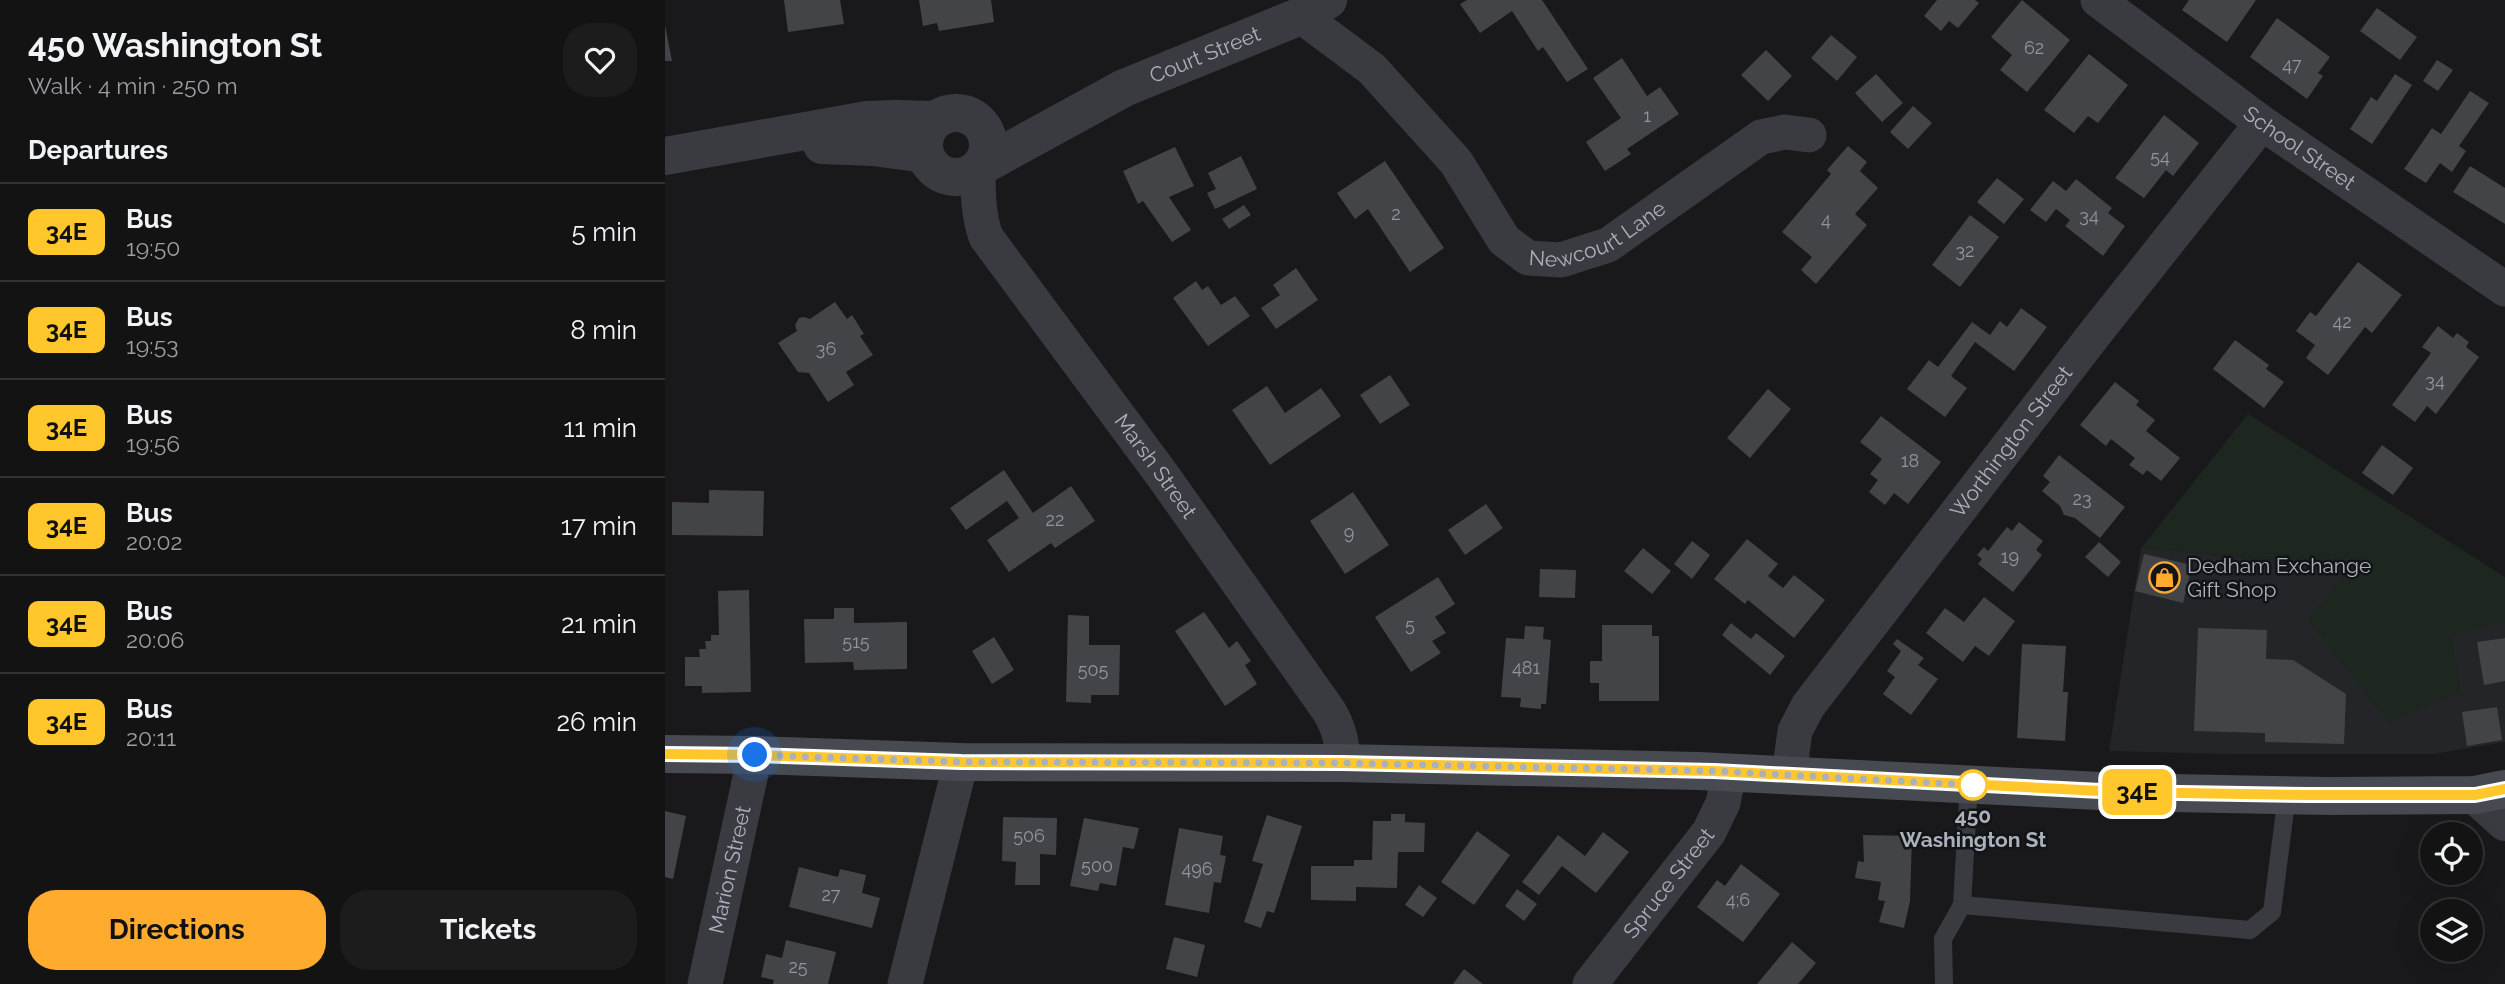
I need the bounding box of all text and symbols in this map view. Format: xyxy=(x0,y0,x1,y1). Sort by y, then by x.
street label: Court Street xyxy=(1146,21,1264,88)
button: heart xyxy=(563,23,637,97)
text: 450 Washington St xyxy=(28,26,322,65)
house number: 62 xyxy=(2024,37,2044,58)
house number: 47 xyxy=(2282,54,2302,75)
text: Walk · 4 min · 250 m xyxy=(28,72,238,99)
street label: School Street xyxy=(2239,101,2360,195)
house number: 1 xyxy=(1643,105,1651,126)
text: Departures xyxy=(28,135,168,165)
house number: 54 xyxy=(2150,146,2170,167)
street label: Newcourt Lane xyxy=(1528,195,1670,273)
house number: 2 xyxy=(1391,203,1401,224)
text: Bus xyxy=(126,204,173,234)
house number: 34 xyxy=(2079,205,2099,226)
house number: 4 xyxy=(1821,209,1831,230)
text: 34E xyxy=(46,217,87,246)
text: 5 min xyxy=(571,217,637,247)
text: 19:50 xyxy=(126,234,180,261)
house number: 32 xyxy=(1956,240,1975,261)
text: Bus xyxy=(126,302,173,332)
house number: 42 xyxy=(2332,311,2352,332)
text: 34E xyxy=(46,315,87,344)
text: 8 min xyxy=(570,315,637,345)
text: 19:53 xyxy=(126,332,178,359)
house number: 36 xyxy=(816,338,836,359)
street label: Worthington Street xyxy=(1945,361,2077,522)
house number: 34 xyxy=(2425,370,2445,391)
text: Bus xyxy=(126,400,173,430)
street label: Marsh Street xyxy=(1109,409,1202,523)
text: 34E xyxy=(46,413,87,442)
text: 11 min xyxy=(563,413,637,443)
text: 19:56 xyxy=(126,430,180,457)
house number: 18 xyxy=(1901,450,1919,471)
house number: 23 xyxy=(2073,488,2092,509)
text: Bus xyxy=(126,498,173,528)
house number: 22 xyxy=(1046,509,1064,530)
text: 34E xyxy=(46,511,87,540)
text: 17 min xyxy=(561,511,637,541)
house number: 9 xyxy=(1344,522,1354,543)
text: 20:02 xyxy=(126,528,182,555)
house number: 19 xyxy=(2001,546,2019,567)
place label: Dedham Exchange Gift Shop xyxy=(2187,553,2371,602)
shop icon: Dedham Exchange Gift Shop xyxy=(2147,561,2181,595)
text: Bus xyxy=(126,596,173,626)
text: 34E xyxy=(46,609,87,638)
text: 21 min xyxy=(561,609,637,639)
house number: 5 xyxy=(1405,614,1415,635)
text: 20:06 xyxy=(126,626,184,653)
house number: 515 xyxy=(842,631,870,652)
house number: 481 xyxy=(1512,657,1540,678)
house number: 505 xyxy=(1078,659,1109,680)
text: Bus xyxy=(126,694,173,724)
text: 34E xyxy=(46,707,87,736)
text: 26 min xyxy=(556,707,637,737)
text: 20:11 xyxy=(126,724,176,751)
your location xyxy=(737,737,772,772)
line badge: 34E xyxy=(2097,769,2177,815)
marker: 450 Washington St xyxy=(1958,770,1988,800)
text: 34E xyxy=(2116,777,2158,806)
street label: Marion Street xyxy=(703,803,756,936)
place label: 450 Washington St xyxy=(1900,803,2046,852)
map controls xyxy=(2420,822,2483,962)
button: locate xyxy=(2420,822,2483,885)
street label: Spruce Street xyxy=(1618,823,1719,943)
house number: 506 xyxy=(1013,825,1045,846)
house number: 500 xyxy=(1081,855,1113,876)
house number: 496 xyxy=(1181,858,1213,879)
house number: 27 xyxy=(821,884,841,905)
house number: 4;6 xyxy=(1726,889,1750,910)
button: Directions xyxy=(28,890,326,970)
button: Tickets xyxy=(340,890,637,970)
button: layers xyxy=(2420,899,2483,962)
house number: 25 xyxy=(788,956,808,977)

